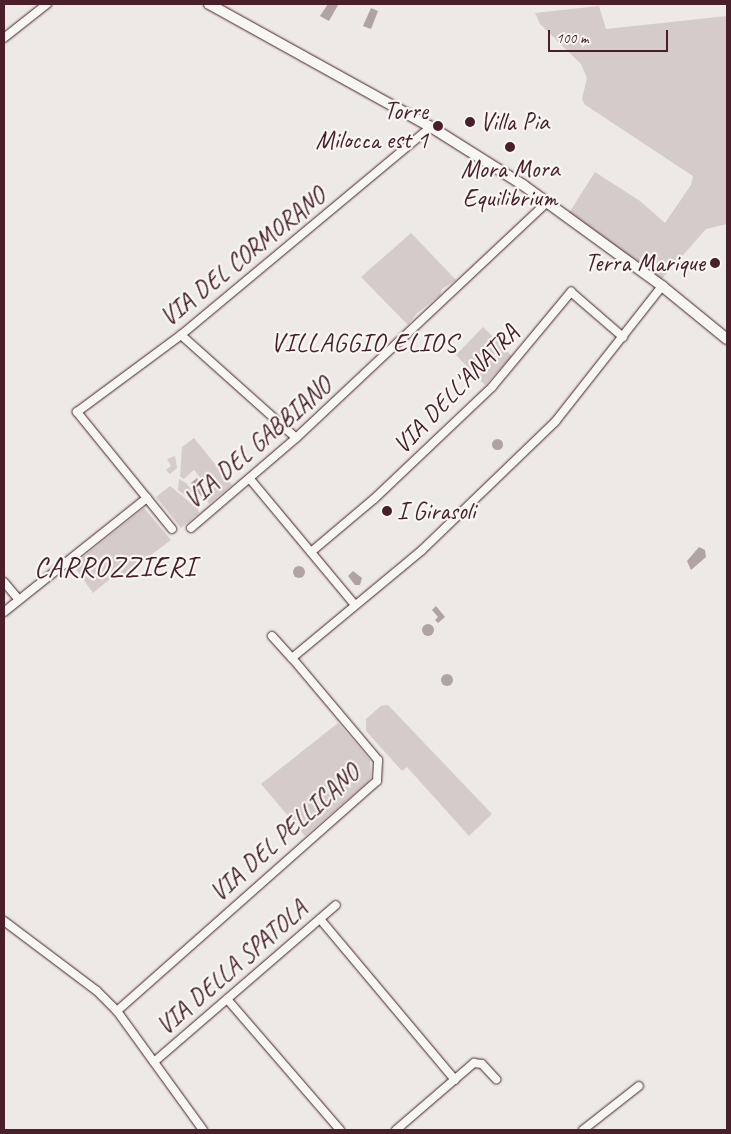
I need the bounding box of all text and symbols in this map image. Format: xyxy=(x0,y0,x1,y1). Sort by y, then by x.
scale bar xyxy=(551,20,671,52)
text: 100 m xyxy=(556,29,588,48)
place label: Torre Milocca est 1 xyxy=(315,97,428,156)
place label: Villa Pia xyxy=(480,107,548,137)
marker: Villa Pia xyxy=(464,116,476,128)
marker: Torre Milocca est 1 xyxy=(432,120,444,132)
marker: Mora Mora Equilibrium xyxy=(504,141,516,153)
place label: Mora Mora Equilibrium xyxy=(461,155,559,214)
street label: VIA DEL CORMORANO xyxy=(154,181,332,333)
place label: Terra Marique xyxy=(584,248,705,278)
marker: Terra Marique xyxy=(709,257,721,269)
street label: VIA DELL'ANATRA xyxy=(387,319,525,459)
district label: VILLAGGIO ELIOS xyxy=(269,327,459,359)
street label: VIA DEL GABBIANO xyxy=(178,371,338,515)
place label: I Girasoli xyxy=(397,496,475,526)
marker: I Girasoli xyxy=(381,505,393,517)
district label: CARROZZIERI xyxy=(35,550,195,584)
street label: VIA DEL PELLICANO xyxy=(204,758,366,908)
street label: VIA DELLA SPATOLA xyxy=(151,895,313,1041)

